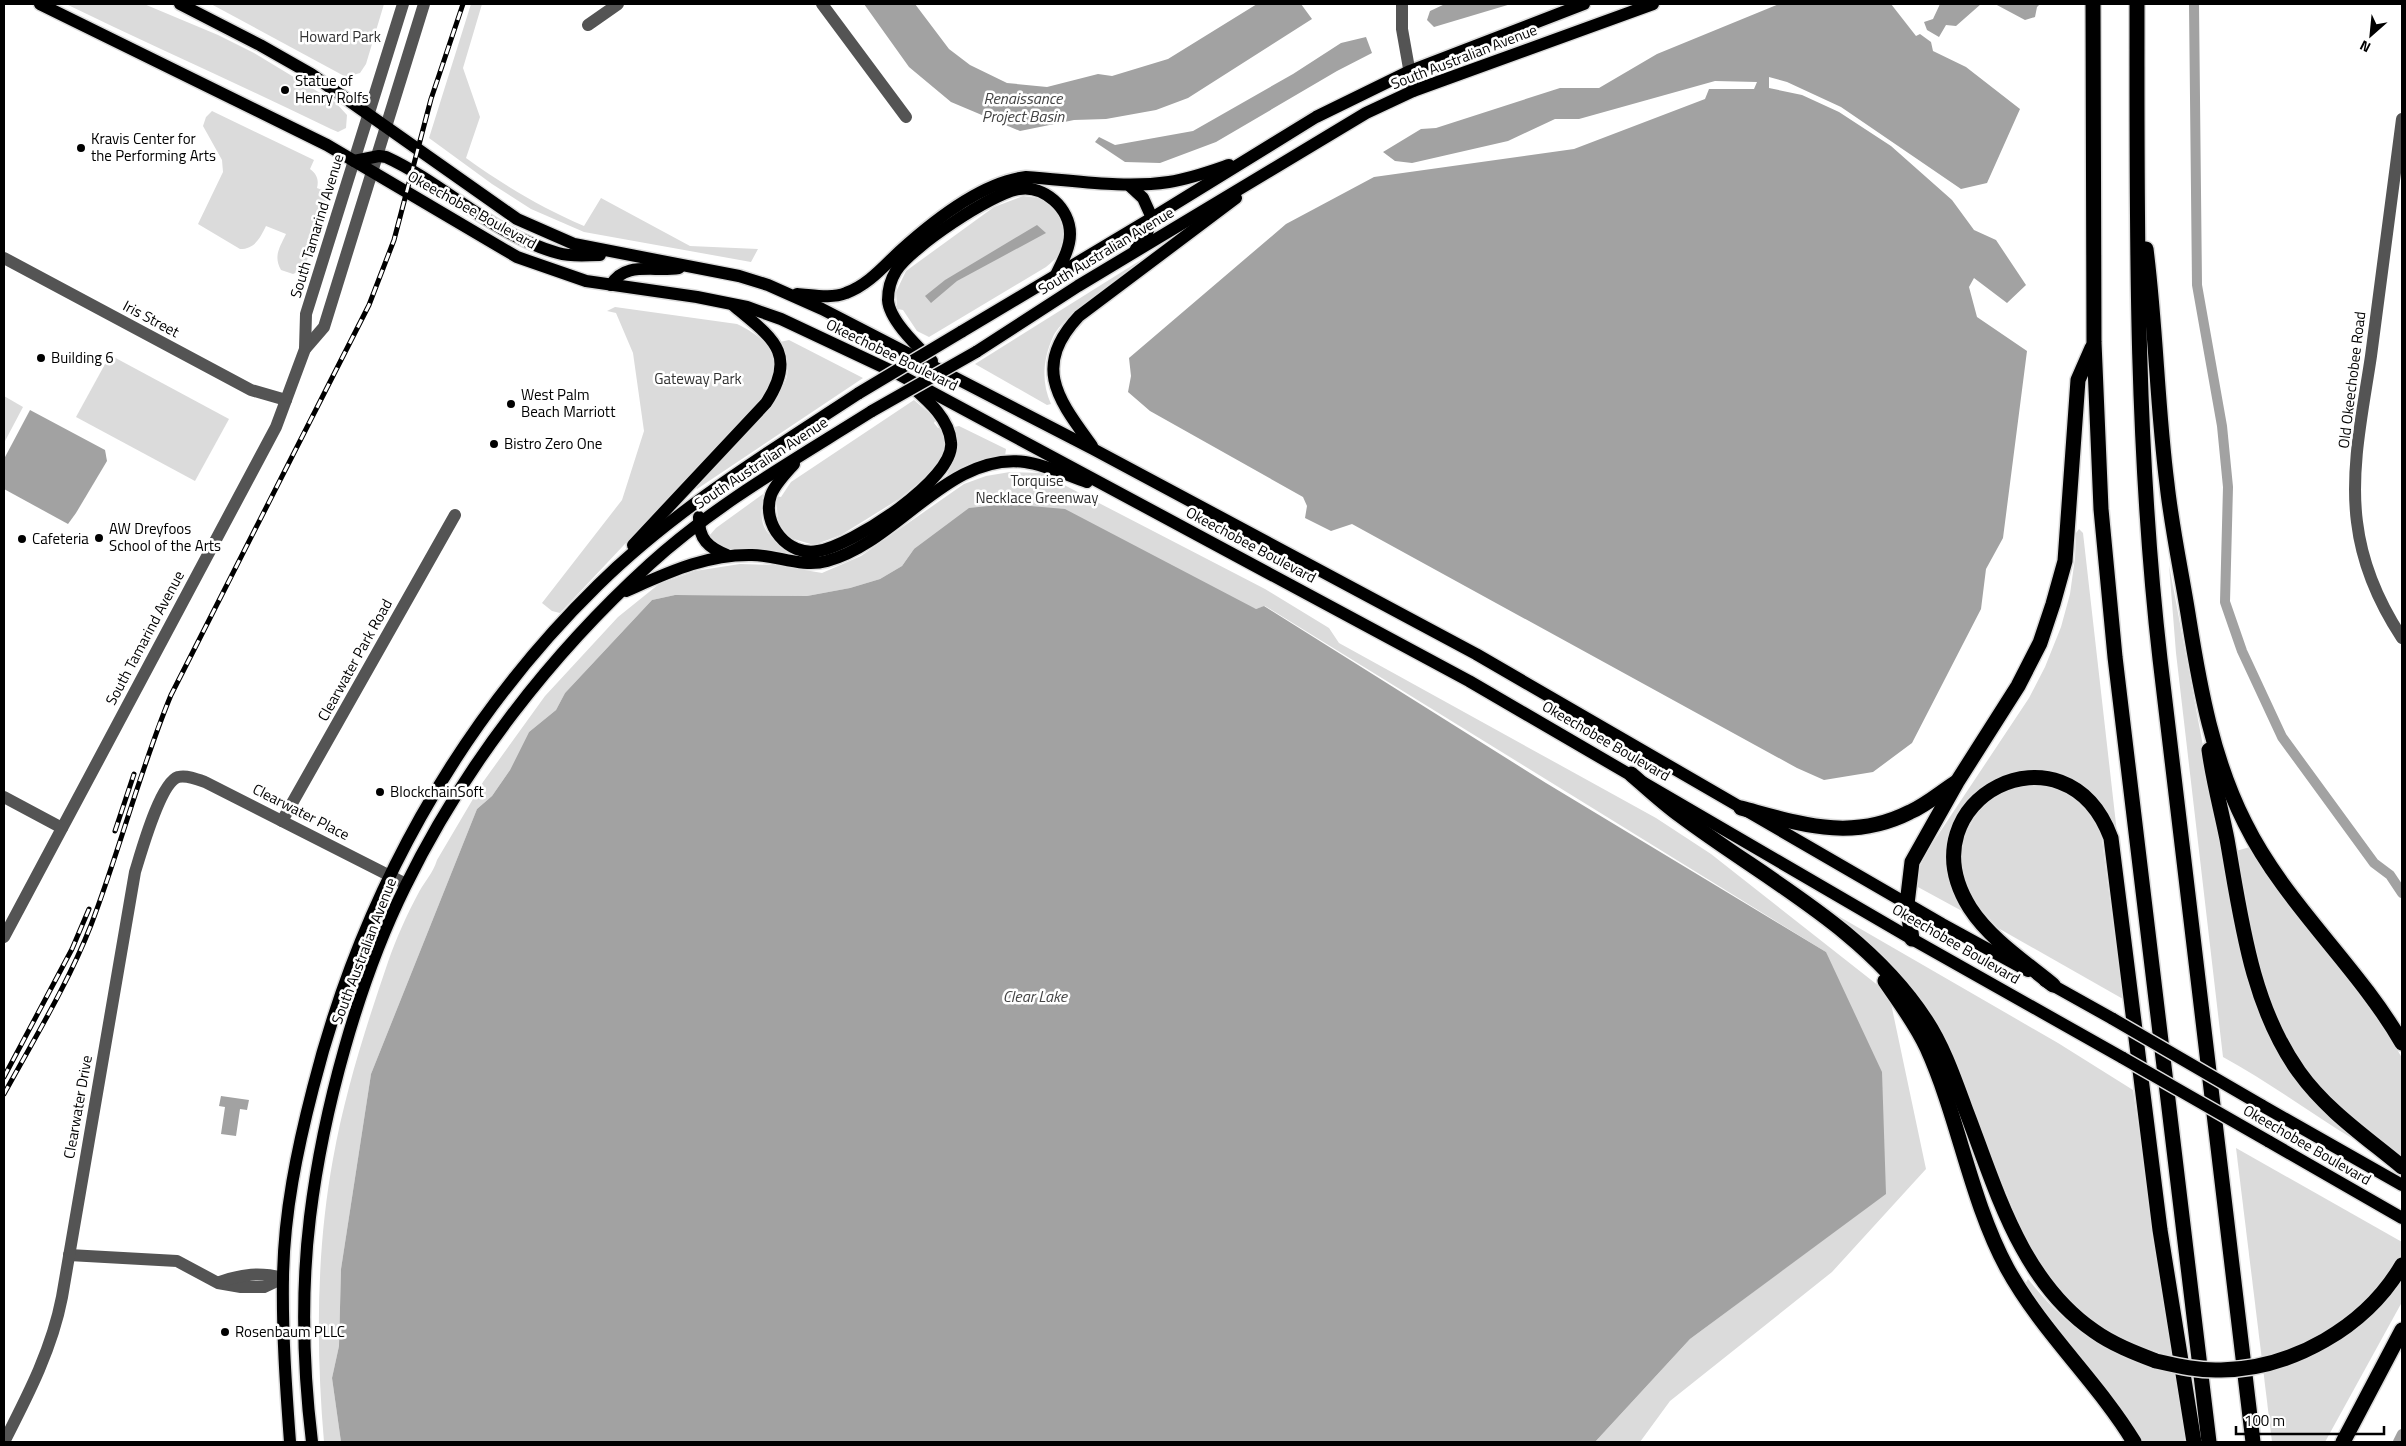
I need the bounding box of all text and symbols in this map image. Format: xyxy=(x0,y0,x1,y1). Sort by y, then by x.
north arrow xyxy=(2346,10,2396,60)
street label: South Australian Avenue xyxy=(1387,18,1540,95)
park label: Howard Park xyxy=(299,25,381,48)
text: N xyxy=(2356,35,2374,59)
place label: Statue of Henry Rolfs xyxy=(295,69,369,109)
marker: Statue of Henry Rolfs xyxy=(279,84,291,96)
water label: Renaissance Project Basin xyxy=(982,86,1065,128)
place label: Kravis Center for the Performing Arts xyxy=(91,127,216,167)
marker: Kravis Center for the Performing Arts xyxy=(75,142,87,154)
street label: South Tamarind Avenue xyxy=(284,151,349,301)
street label: Okeechobee Boulevard xyxy=(403,164,541,255)
street label: South Australian Avenue xyxy=(1033,201,1178,300)
street label: Iris Street xyxy=(119,294,184,343)
street label: Old Okeechobee Road xyxy=(2332,310,2371,450)
street label: Okeechobee Boulevard xyxy=(822,313,962,397)
place label: Building 6 xyxy=(51,346,114,369)
marker: Building 6 xyxy=(35,352,47,364)
park label: Gateway Park xyxy=(654,367,742,390)
place label: West Palm Beach Marriott xyxy=(521,383,616,423)
marker: West Palm Beach Marriott xyxy=(505,398,517,410)
street label: South Australian Avenue xyxy=(689,411,832,514)
place label: Bistro Zero One xyxy=(504,432,602,455)
marker: Bistro Zero One xyxy=(488,438,500,450)
park label: Torquise Necklace Greenway xyxy=(975,469,1099,509)
street label: Okeechobee Boulevard xyxy=(1182,500,1320,589)
place label: AW Dreyfoos School of the Arts xyxy=(109,517,221,557)
place label: Cafeteria xyxy=(32,527,89,550)
marker: AW Dreyfoos School of the Arts xyxy=(93,532,105,544)
marker: Cafeteria xyxy=(16,533,28,545)
street label: South Tamarind Avenue xyxy=(99,566,190,709)
street label: Clearwater Park Road xyxy=(311,594,398,725)
street label: Okeechobee Boulevard xyxy=(1538,694,1675,787)
street label: Clearwater Place xyxy=(249,777,354,846)
place label: BlockchainSoft xyxy=(390,780,485,803)
marker: BlockchainSoft xyxy=(374,786,386,798)
street label: South Australian Avenue xyxy=(325,874,402,1027)
street label: Okeechobee Boulevard xyxy=(1888,897,2025,990)
water label: Clear Lake xyxy=(1003,984,1069,1008)
street label: Clearwater Drive xyxy=(57,1053,98,1161)
street label: Okeechobee Boulevard xyxy=(2239,1098,2376,1191)
place label: Rosenbaum PLLC xyxy=(235,1320,345,1343)
marker: Rosenbaum PLLC xyxy=(219,1326,231,1338)
scale bar xyxy=(2236,1404,2384,1436)
text: 100 m xyxy=(2244,1409,2285,1432)

